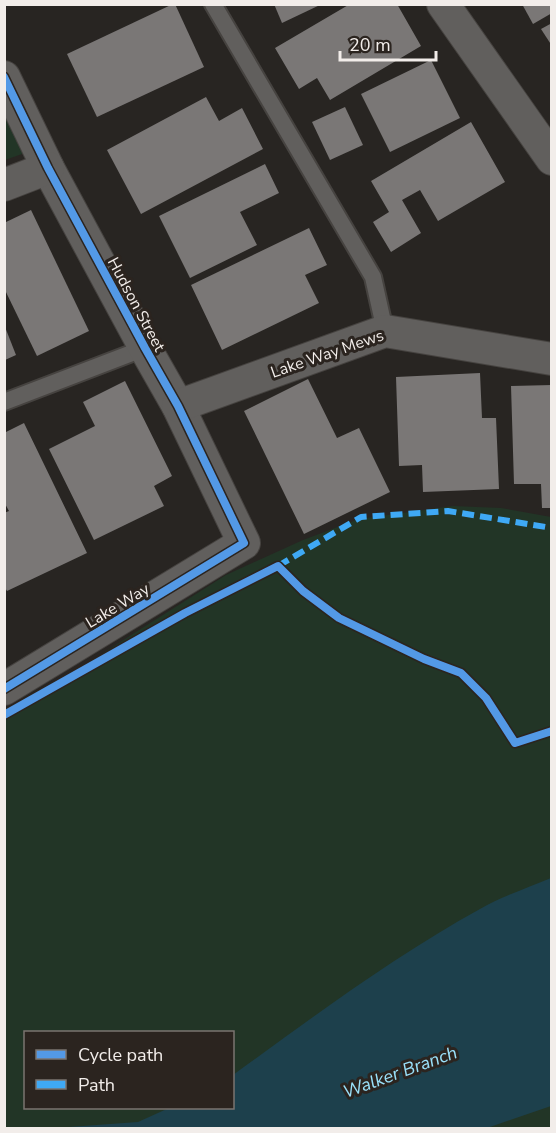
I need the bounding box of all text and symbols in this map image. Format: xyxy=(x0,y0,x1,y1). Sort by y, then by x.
scale bar xyxy=(340,24,436,62)
text: 20 m xyxy=(349,33,391,57)
street label: Hudson Street xyxy=(102,253,170,356)
street label: Lake Way Mews xyxy=(268,324,387,384)
street label: Lake Way xyxy=(81,578,154,634)
legend xyxy=(24,1031,234,1109)
water label: Walker Branch xyxy=(340,1040,460,1104)
text: Cycle path xyxy=(78,1043,163,1067)
text: Path xyxy=(78,1073,115,1097)

